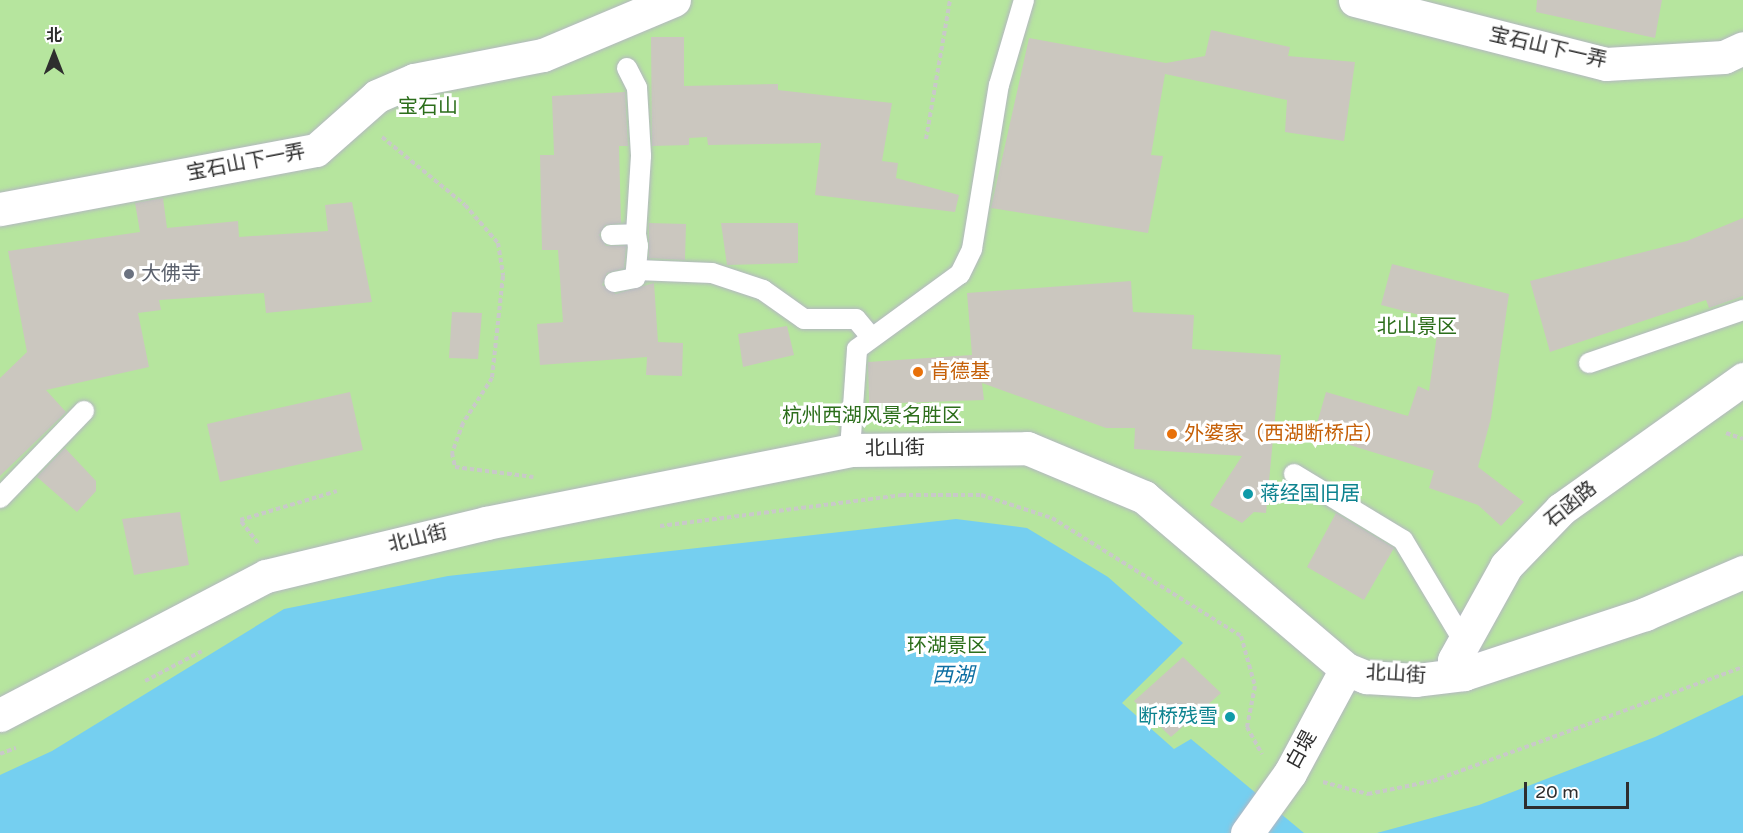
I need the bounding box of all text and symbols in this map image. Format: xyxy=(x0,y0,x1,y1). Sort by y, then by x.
street label: 宝石山下一弄 xyxy=(1487,23,1609,73)
north arrow xyxy=(24,24,84,84)
text: 北 xyxy=(46,26,62,46)
park label: 宝石山 xyxy=(398,95,458,119)
street label: 宝石山下一弄 xyxy=(185,140,307,186)
place label: 大佛寺 xyxy=(141,262,201,286)
marker: 大佛寺 xyxy=(122,267,136,281)
park label: 北山景区 xyxy=(1377,315,1457,339)
place label: 肯德基 xyxy=(930,360,990,384)
marker: 肯德基 xyxy=(911,365,925,379)
park label: 杭州西湖风景名胜区 xyxy=(782,404,962,428)
place label: 外婆家（西湖断桥店） xyxy=(1184,422,1384,446)
marker: 外婆家（西湖断桥店） xyxy=(1165,427,1179,441)
street label: 北山街 xyxy=(865,436,925,462)
street label: 石函路 xyxy=(1540,477,1602,533)
place label: 蒋经国旧居 xyxy=(1260,482,1360,506)
marker: 蒋经国旧居 xyxy=(1241,487,1255,501)
street label: 北山街 xyxy=(386,520,450,558)
park label: 环湖景区 xyxy=(907,634,987,658)
street label: 北山街 xyxy=(1365,661,1427,689)
water label: 西湖 xyxy=(932,663,974,689)
place label: 断桥残雪 xyxy=(1138,705,1218,729)
marker: 断桥残雪 xyxy=(1223,710,1237,724)
street label: 白堤 xyxy=(1282,727,1322,773)
scale bar xyxy=(1527,770,1632,808)
text: 20 m xyxy=(1535,781,1579,803)

